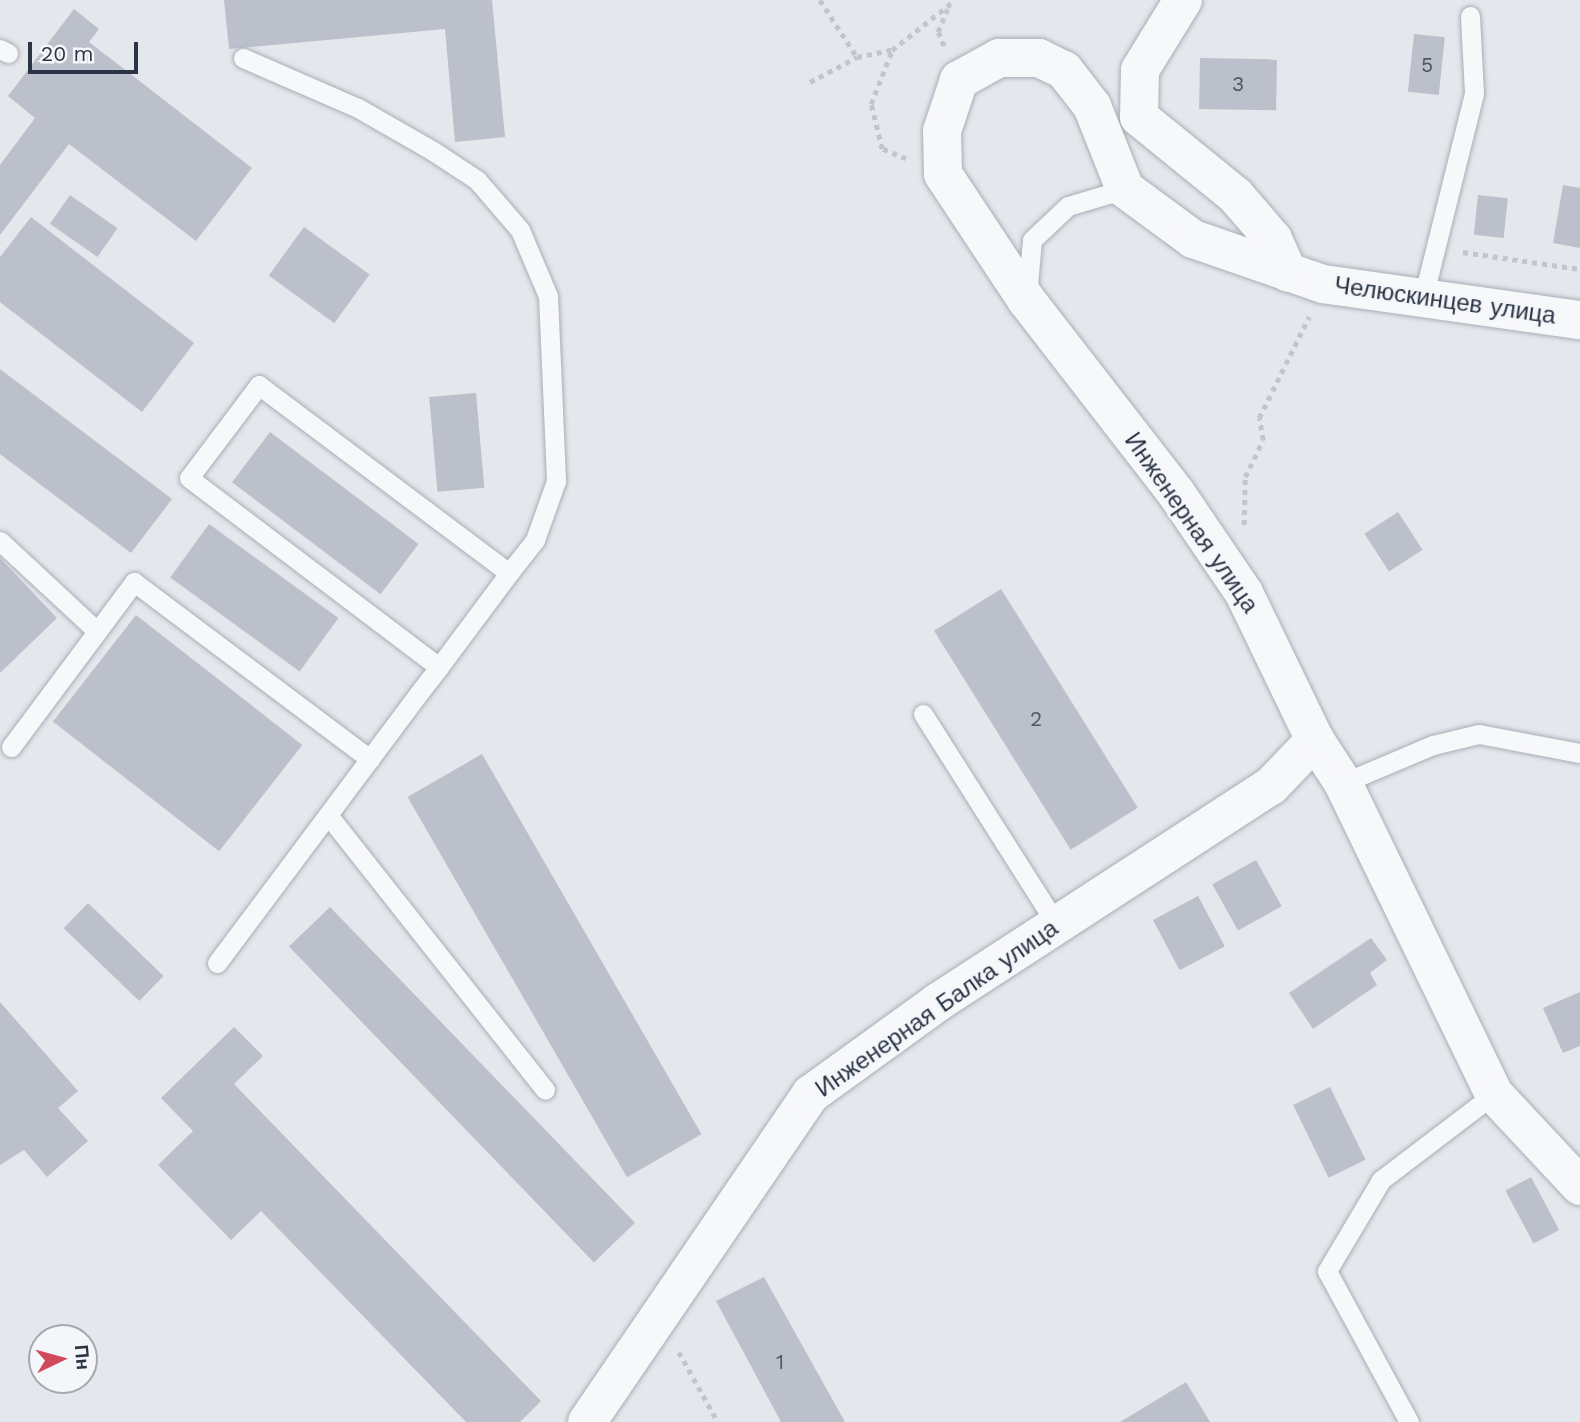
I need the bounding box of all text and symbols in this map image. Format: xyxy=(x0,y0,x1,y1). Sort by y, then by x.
scale bar xyxy=(32,28,142,72)
text: 20 m xyxy=(41,41,93,66)
house number: 5 xyxy=(1421,52,1433,78)
house number: 3 xyxy=(1232,71,1244,97)
street label: Челюскинцев улица xyxy=(1332,271,1558,331)
street label: Инженерная улица xyxy=(1118,427,1264,619)
house number: 2 xyxy=(1030,706,1042,732)
street label: Инженерная Балка улица xyxy=(810,914,1064,1104)
north arrow xyxy=(28,1324,98,1394)
text: Пн xyxy=(70,1344,95,1371)
house number: 1 xyxy=(776,1349,784,1375)

